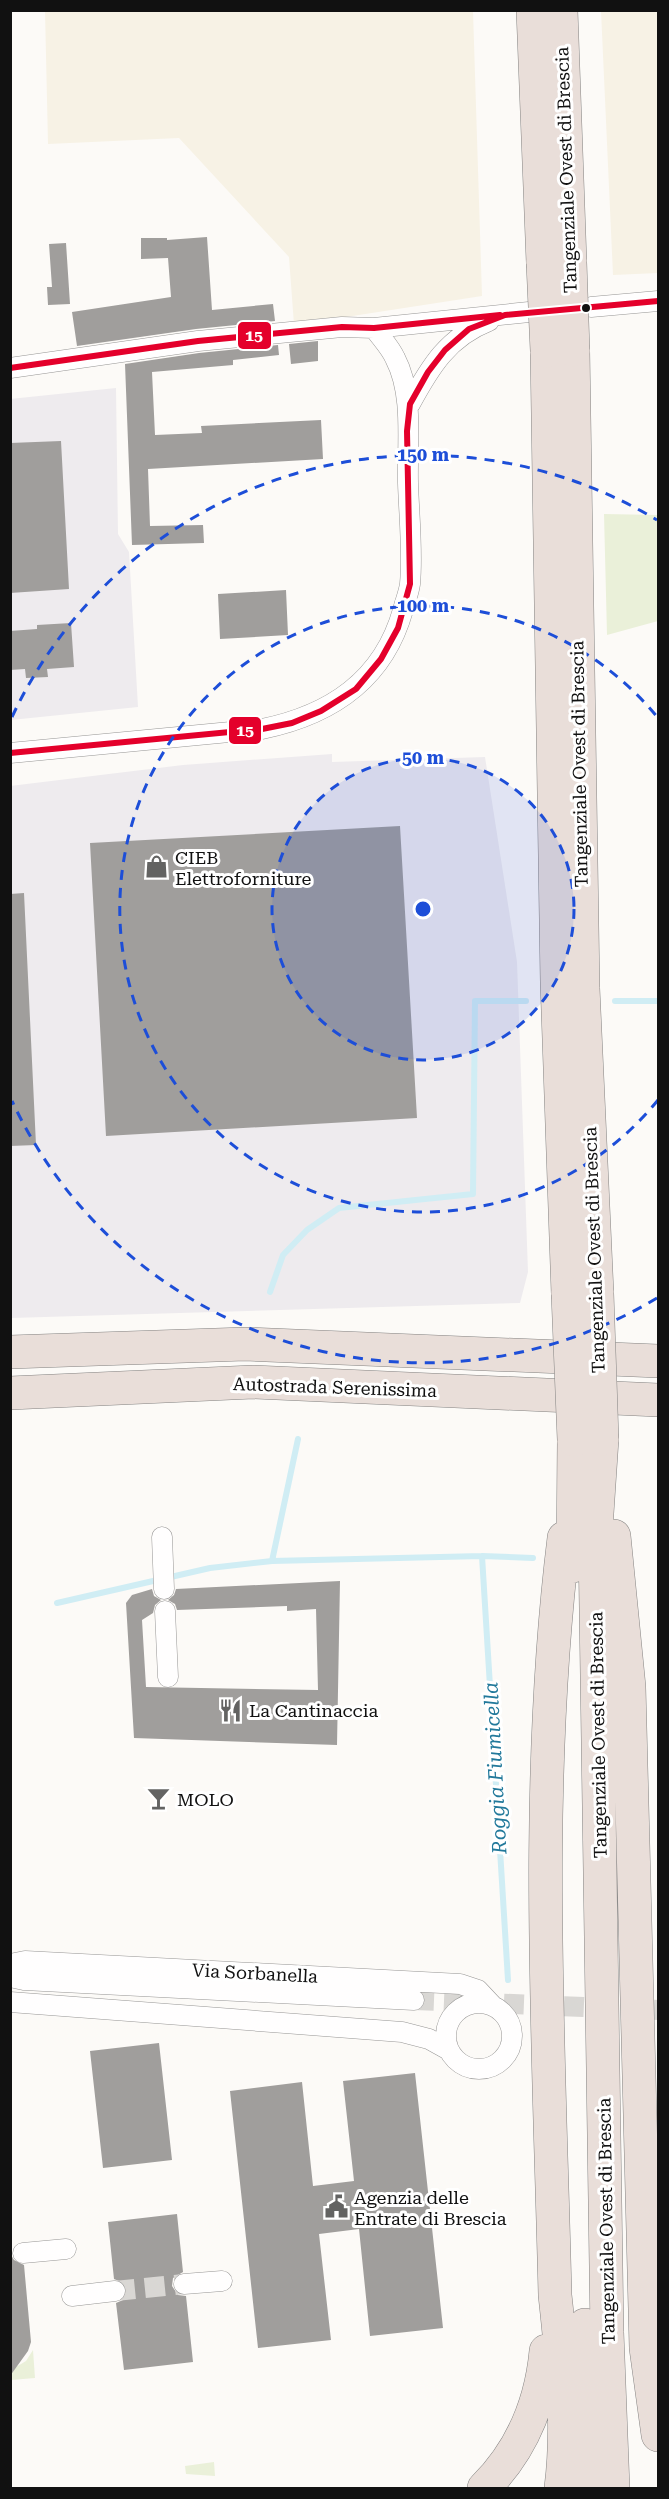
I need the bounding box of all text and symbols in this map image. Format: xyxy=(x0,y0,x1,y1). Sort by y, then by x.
street label: Tangenziale Ovest di Brescia xyxy=(551,46,581,294)
unlabelled marker xyxy=(580,302,592,314)
line badge: 15 xyxy=(237,321,272,350)
text: 15 xyxy=(245,326,263,345)
text: 150 m xyxy=(397,444,450,465)
text: 100 m xyxy=(397,595,450,616)
street label: Tangenziale Ovest di Brescia xyxy=(566,640,592,887)
line badge: 15 xyxy=(228,716,262,745)
text: 15 xyxy=(236,721,254,740)
text: 50 m xyxy=(402,747,445,768)
place label: CIEB Elettroforniture xyxy=(175,847,312,889)
shop icon: CIEB Elettroforniture xyxy=(144,854,170,880)
centre of rings xyxy=(413,899,433,919)
street label: Tangenziale Ovest di Brescia xyxy=(579,1126,609,1374)
street label: Autostrada Serenissima xyxy=(233,1373,438,1401)
street label: Tangenziale Ovest di Brescia xyxy=(585,1611,611,1858)
water label: Roggia Fiumicella xyxy=(479,1681,512,1856)
restaurant icon: La Cantinaccia xyxy=(218,1697,244,1723)
place label: La Cantinaccia xyxy=(249,1700,378,1721)
bar icon: MOLO xyxy=(146,1786,172,1812)
place label: MOLO xyxy=(177,1789,234,1810)
street label: Via Sorbanella xyxy=(192,1959,319,1987)
street label: Tangenziale Ovest di Brescia xyxy=(593,2097,619,2344)
place label: Agenzia delle Entrate di Brescia xyxy=(354,2187,507,2229)
public building icon: Agenzia delle Entrate di Brescia xyxy=(323,2194,349,2220)

